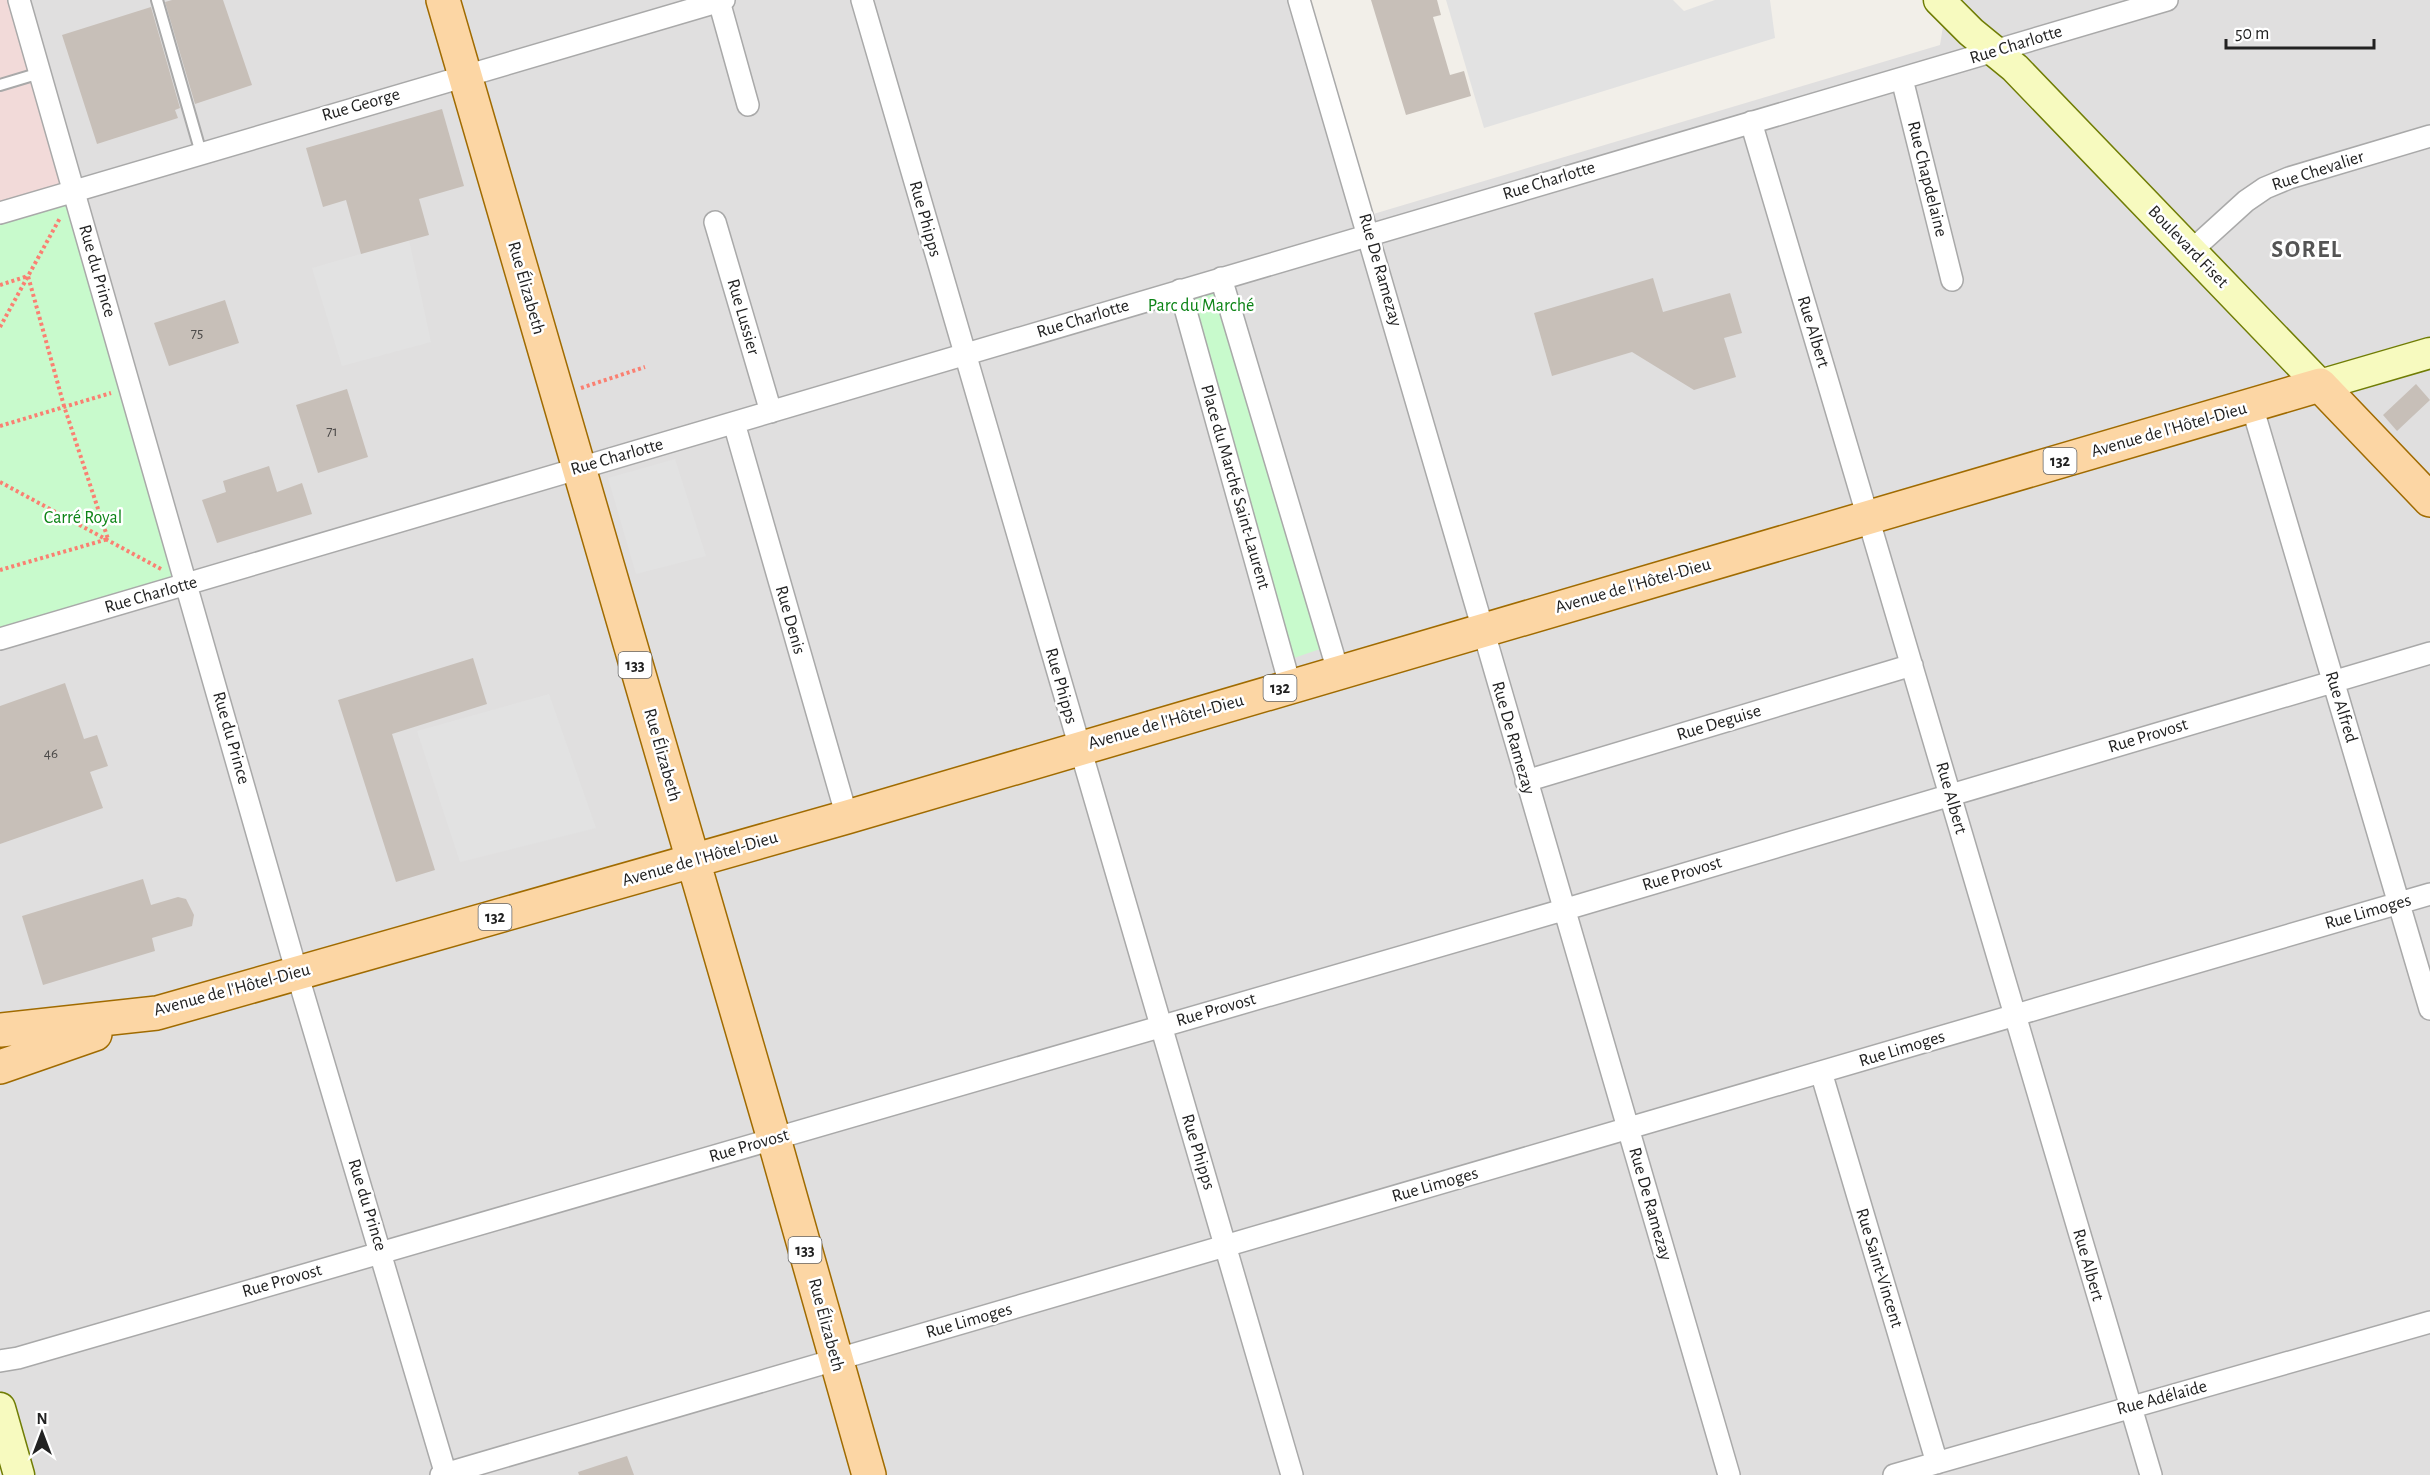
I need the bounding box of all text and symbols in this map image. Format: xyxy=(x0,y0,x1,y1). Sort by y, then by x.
scale bar xyxy=(2226,12,2374,50)
street label: Rue Charlotte xyxy=(1968,22,2064,68)
text: 50 m xyxy=(2235,25,2269,43)
street label: Rue George xyxy=(320,85,402,125)
street label: Rue Chapdelaine xyxy=(1904,119,1950,239)
street label: Rue Chevalier xyxy=(2270,148,2366,194)
street label: Rue Charlotte xyxy=(1501,158,1597,204)
street label: Rue Phipps xyxy=(906,179,944,259)
street label: Boulevard Fiset xyxy=(2144,202,2232,292)
street label: Rue De Ramezay xyxy=(1355,211,1405,329)
street label: Rue du Prince xyxy=(75,223,119,319)
district label: SOREL xyxy=(2271,238,2343,262)
street label: Rue Élizabeth xyxy=(504,239,551,337)
street label: Rue Lussier xyxy=(724,277,763,357)
street label: Rue Albert xyxy=(1794,294,1833,370)
street label: Rue Charlotte xyxy=(1035,296,1131,342)
park label: Parc du Marché xyxy=(1148,297,1254,315)
house number: 75 xyxy=(191,326,203,341)
street label: Place du Marché Saint-Laurent xyxy=(1197,383,1273,592)
street label: Avenue de l'Hôtel-Dieu xyxy=(2089,399,2249,461)
house number: 71 xyxy=(326,424,338,439)
street label: Rue Charlotte xyxy=(569,435,665,479)
road number: 132 xyxy=(2044,448,2076,474)
park label: Carré Royal xyxy=(44,509,122,527)
street label: Avenue de l'Hôtel-Dieu xyxy=(1553,555,1713,617)
street label: Rue Charlotte xyxy=(103,573,199,617)
street label: Rue Denis xyxy=(772,584,808,656)
street label: Rue Phipps xyxy=(1042,646,1080,726)
road number: 133 xyxy=(618,652,652,678)
street label: Rue Alfred xyxy=(2322,669,2360,745)
road number: 132 xyxy=(1264,675,1296,701)
street label: Rue De Ramezay xyxy=(1488,679,1538,797)
street label: Rue du Prince xyxy=(209,690,253,786)
street label: Avenue de l'Hôtel-Dieu xyxy=(1086,691,1246,753)
street label: Rue Deguise xyxy=(1675,702,1763,744)
street label: Rue Élizabeth xyxy=(640,706,687,804)
street label: Rue Provost xyxy=(2106,715,2190,757)
house number: 46 xyxy=(44,746,58,761)
street label: Rue Albert xyxy=(1932,760,1970,836)
street label: Avenue de l'Hôtel-Dieu xyxy=(620,828,780,890)
street label: Rue Provost xyxy=(1640,853,1724,895)
street label: Rue Limoges xyxy=(2323,891,2413,933)
road number: 132 xyxy=(478,904,512,930)
street label: Avenue de l'Hôtel-Dieu xyxy=(152,960,312,1020)
street label: Rue Provost xyxy=(1174,990,1258,1030)
street label: Rue Limoges xyxy=(1857,1027,1947,1071)
street label: Rue Phipps xyxy=(1178,1112,1218,1192)
street label: Rue Provost xyxy=(707,1126,791,1166)
street label: Rue De Ramezay xyxy=(1625,1145,1675,1263)
street label: Rue du Prince xyxy=(344,1157,390,1253)
street label: Rue Limoges xyxy=(1390,1164,1480,1206)
street label: Rue Saint-Vincent xyxy=(1852,1206,1906,1330)
street label: Rue Albert xyxy=(2069,1227,2107,1303)
road number: 133 xyxy=(788,1237,822,1263)
street label: Rue Provost xyxy=(240,1261,324,1301)
street label: Rue Élizabeth xyxy=(805,1276,850,1374)
street label: Rue Limoges xyxy=(924,1300,1014,1342)
street label: Rue Adélaïde xyxy=(2115,1377,2209,1419)
north arrow xyxy=(12,1403,72,1463)
text: N xyxy=(36,1411,48,1427)

